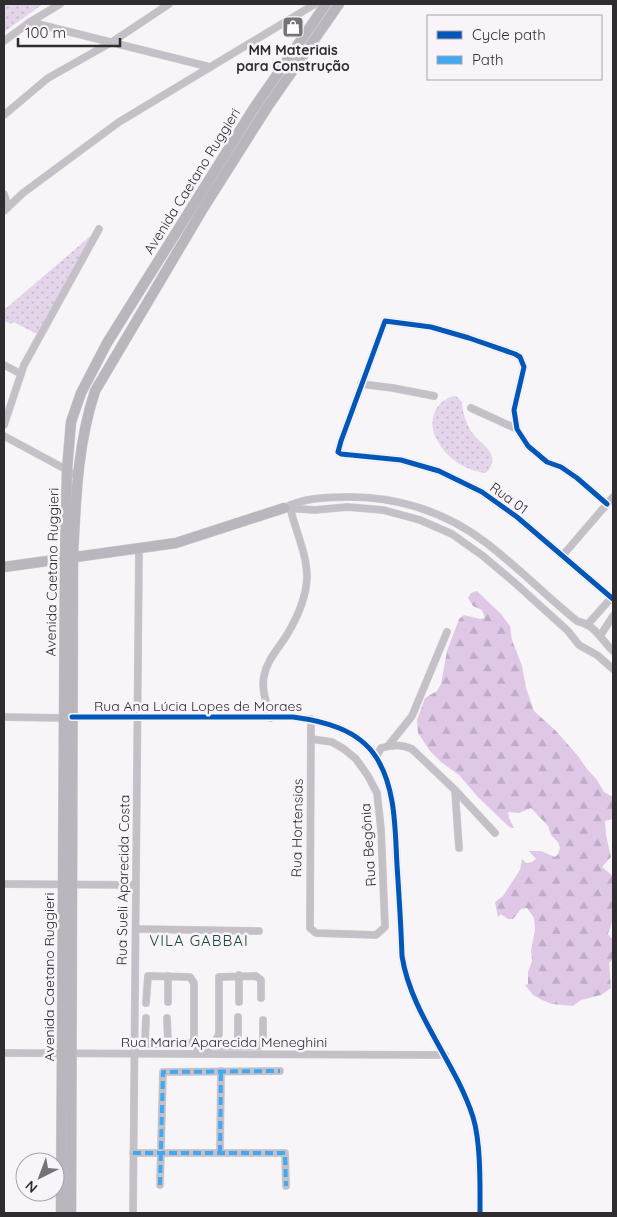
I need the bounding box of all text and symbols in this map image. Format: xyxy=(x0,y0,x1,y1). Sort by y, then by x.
scale bar xyxy=(18,15,120,47)
shop icon: MM Materiais para Construção xyxy=(281,15,305,39)
legend xyxy=(427,15,602,80)
text: 100 m xyxy=(25,23,66,42)
text: Cycle path xyxy=(472,25,546,44)
place label: MM Materiais para Construção xyxy=(236,41,350,75)
text: Path xyxy=(472,50,504,69)
street label: Avenida Caetano Ruggieri xyxy=(140,105,244,257)
street label: Rua 01 xyxy=(486,478,532,518)
street label: Avenida Caetano Ruggieri xyxy=(42,487,62,657)
street label: Rua Ana Lúcia Lopes de Moraes xyxy=(94,697,302,715)
street label: Rua Hortensias xyxy=(287,778,307,878)
street label: Rua Sueli Aparecida Costa xyxy=(113,794,133,966)
street label: Rua Begônia xyxy=(356,803,380,887)
street label: Avenida Caetano Ruggieri xyxy=(40,893,58,1061)
district label: VILA GABBAI xyxy=(149,931,249,950)
street label: Rua Maria Aparecida Meneghini xyxy=(121,1033,327,1051)
north arrow xyxy=(15,1152,65,1202)
text: N xyxy=(21,1177,41,1197)

